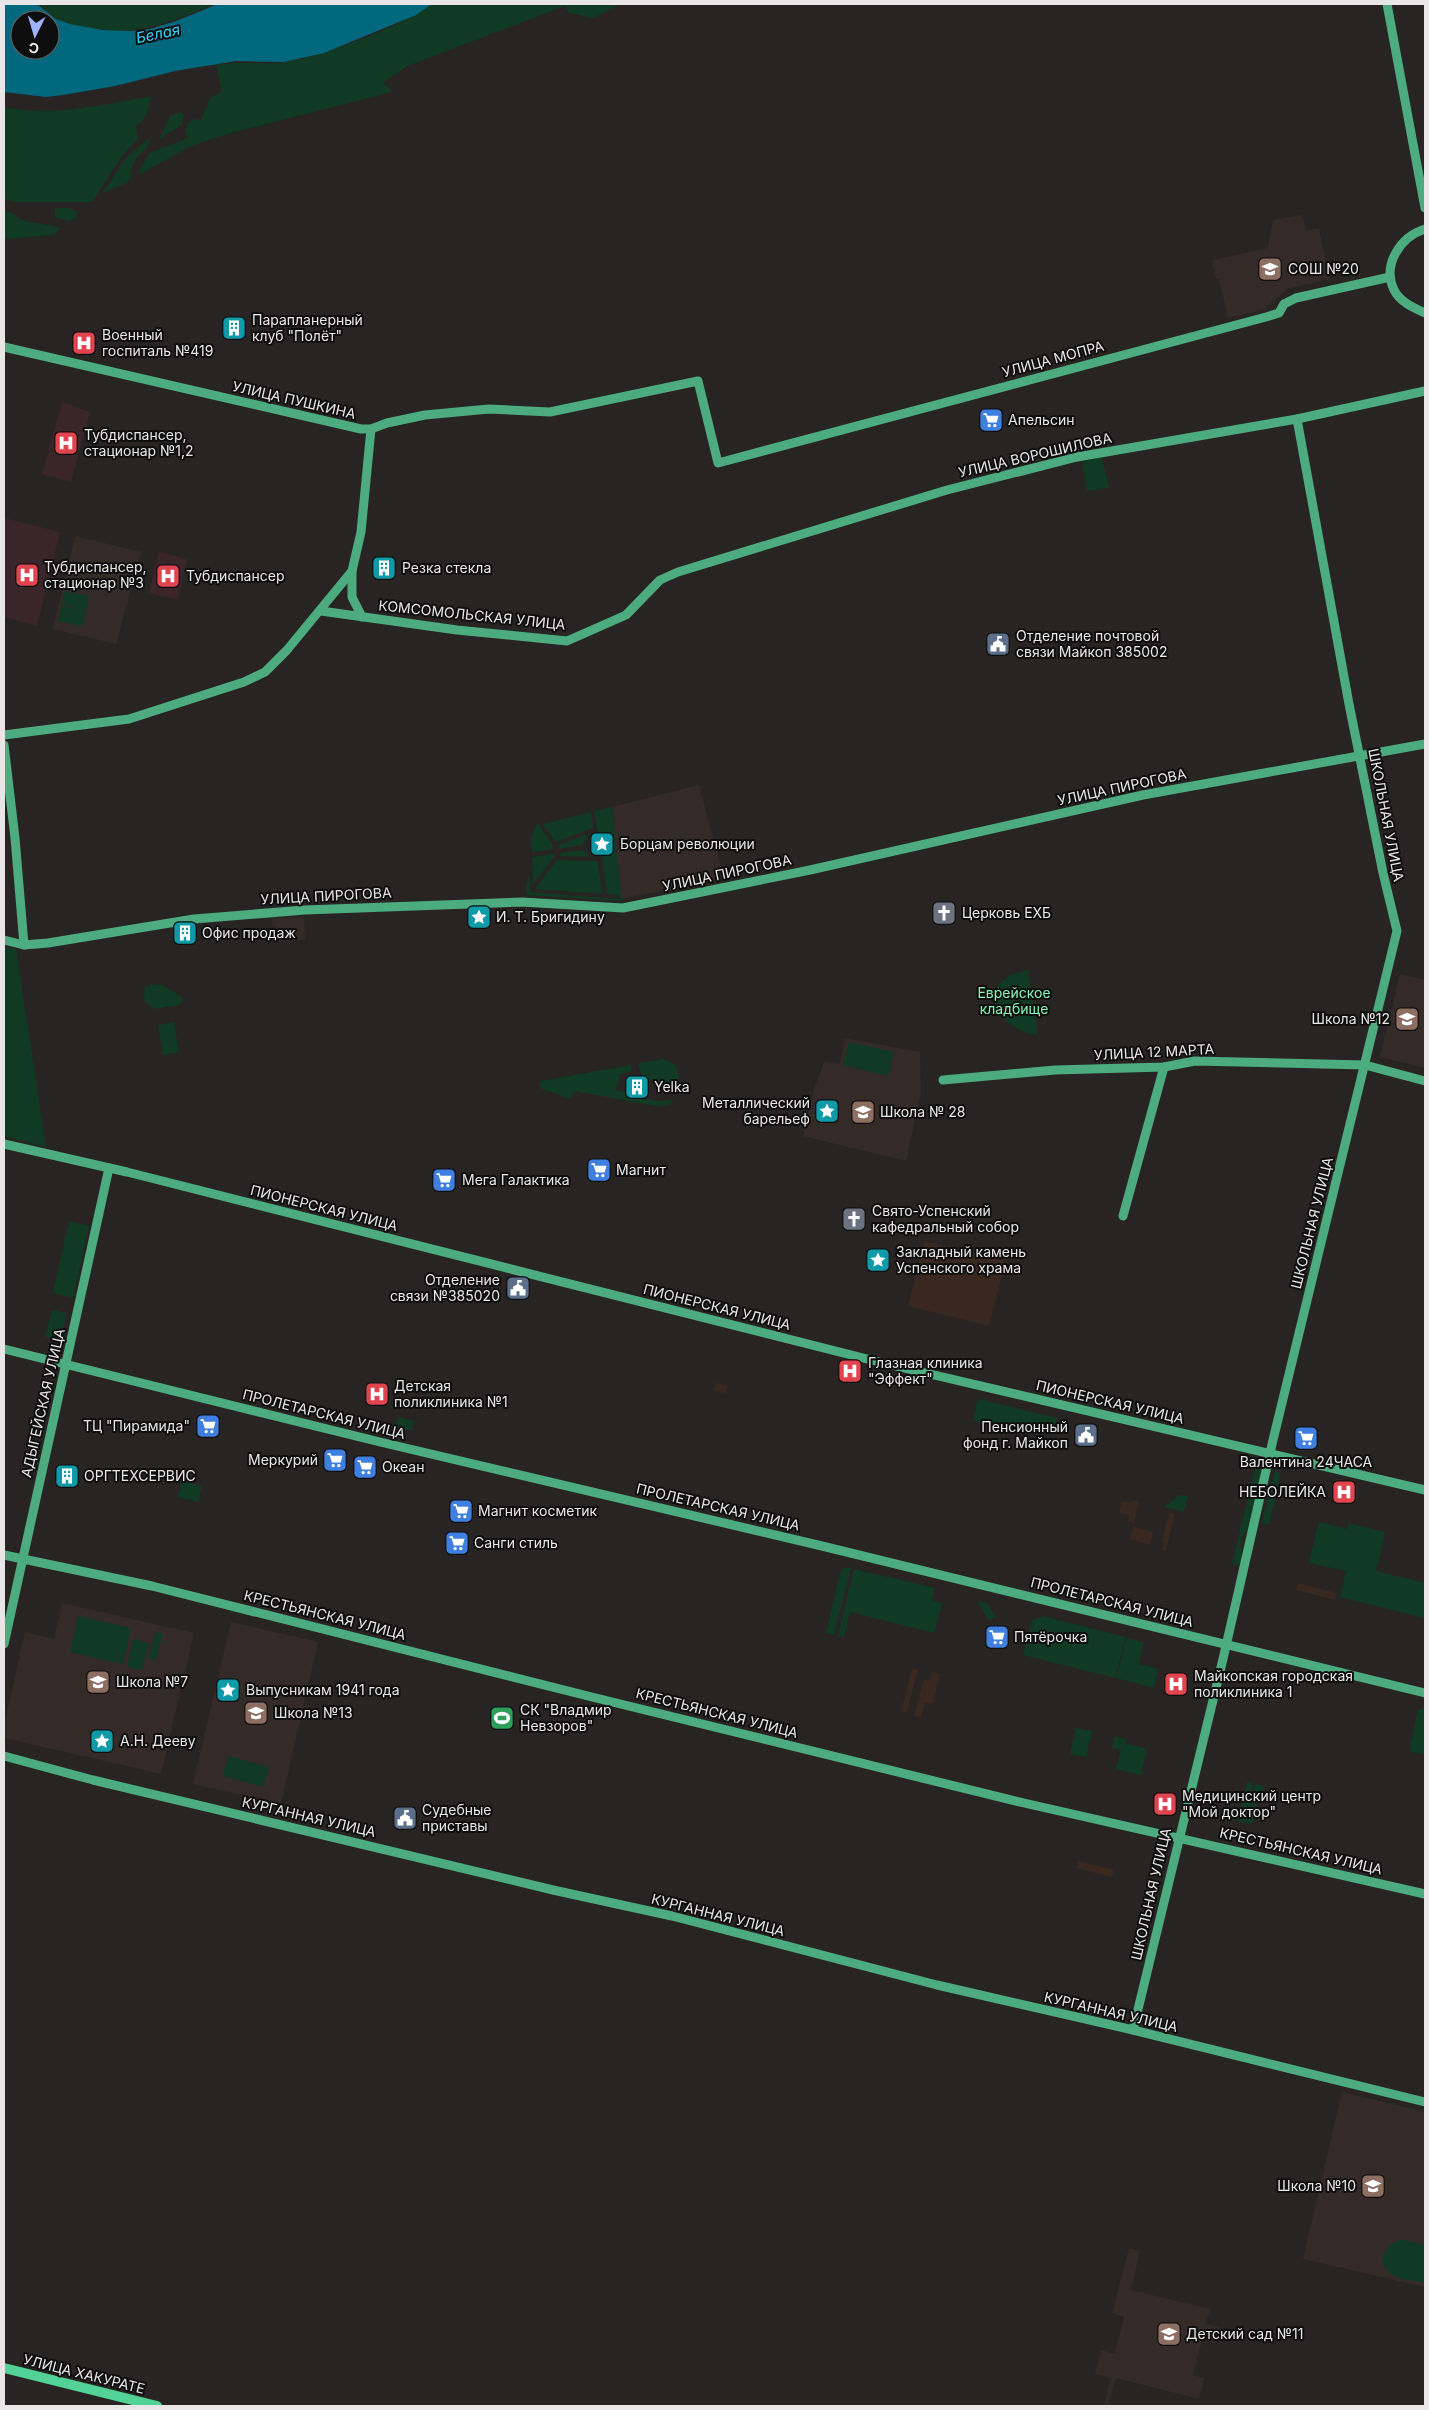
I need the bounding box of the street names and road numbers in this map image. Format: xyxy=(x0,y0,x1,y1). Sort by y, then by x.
street label: УЛИЦА МОПРА xyxy=(1000,337,1106,380)
street label: УЛИЦА ПУШКИНА xyxy=(231,377,358,422)
street label: УЛИЦА ВОРОШИЛОВА xyxy=(957,428,1114,480)
street label: КОМСОМОЛЬСКАЯ УЛИЦА xyxy=(378,596,567,633)
street label: ШКОЛЬНАЯ УЛИЦА xyxy=(1365,747,1408,883)
street label: УЛИЦА ПИРОГОВА xyxy=(1056,764,1188,808)
street label: УЛИЦА ПИРОГОВА xyxy=(661,850,793,894)
street label: УЛИЦА ПИРОГОВА xyxy=(260,884,392,907)
street label: УЛИЦА 12 МАРТА xyxy=(1093,1040,1215,1063)
street label: ШКОЛЬНАЯ УЛИЦА xyxy=(1287,1155,1336,1291)
street label: ПИОНЕРСКАЯ УЛИЦА xyxy=(249,1181,400,1234)
street label: ПИОНЕРСКАЯ УЛИЦА xyxy=(642,1280,793,1333)
street label: АДЫГЕЙСКАЯ УЛИЦА xyxy=(16,1326,68,1479)
street label: ПИОНЕРСКАЯ УЛИЦА xyxy=(1035,1376,1186,1427)
street label: ПРОЛЕТАРСКАЯ УЛИЦА xyxy=(241,1385,408,1442)
street label: ПРОЛЕТАРСКАЯ УЛИЦА xyxy=(635,1479,802,1534)
street label: ПРОЛЕТАРСКАЯ УЛИЦА xyxy=(1029,1573,1196,1630)
street label: КРЕСТЬЯНСКАЯ УЛИЦА xyxy=(242,1586,408,1643)
street label: КРЕСТЬЯНСКАЯ УЛИЦА xyxy=(634,1684,800,1741)
street label: КУРГАННАЯ УЛИЦА xyxy=(241,1793,378,1840)
street label: КРЕСТЬЯНСКАЯ УЛИЦА xyxy=(1218,1824,1384,1878)
street label: ШКОЛЬНАЯ УЛИЦА xyxy=(1127,1826,1174,1962)
street label: КУРГАННАЯ УЛИЦА xyxy=(650,1890,787,1939)
street label: КУРГАННАЯ УЛИЦА xyxy=(1043,1988,1180,2035)
street label: УЛИЦА ХАКУРАТЕ xyxy=(22,2350,147,2397)

